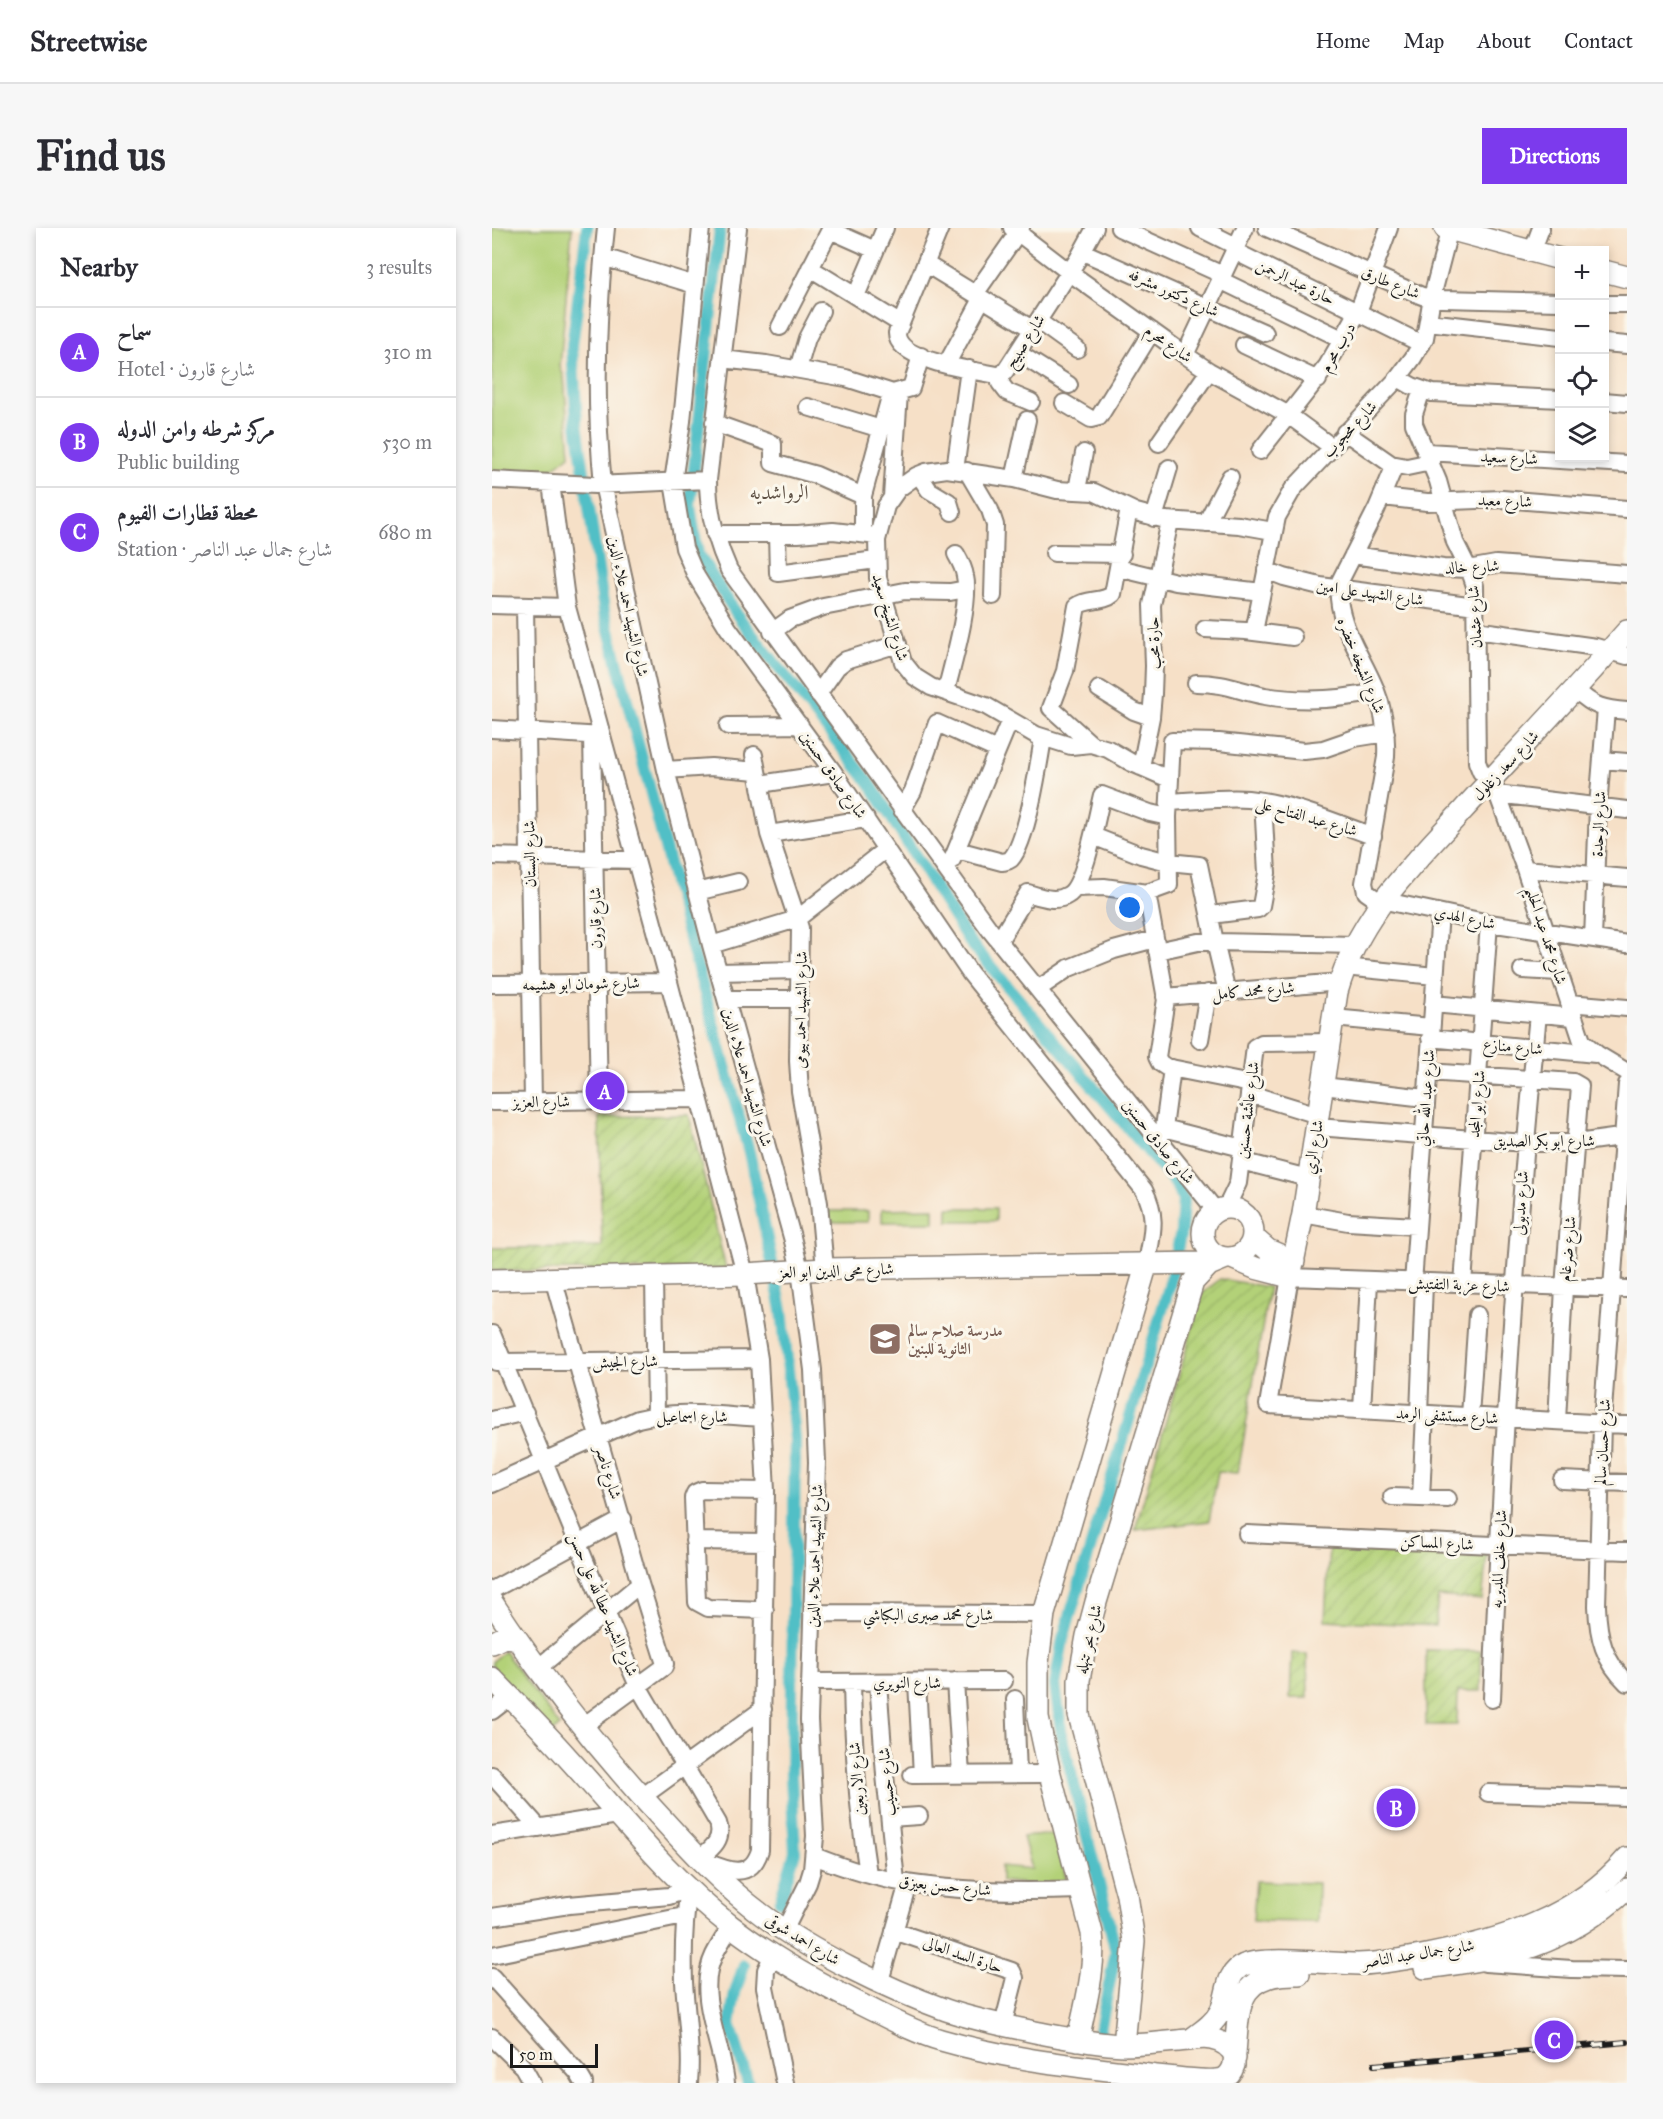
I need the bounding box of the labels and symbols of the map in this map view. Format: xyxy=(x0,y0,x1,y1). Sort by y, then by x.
street label: حارة عبد الرحمن xyxy=(1253,254,1338,310)
street label: شارع طارق xyxy=(1357,262,1423,306)
street label: شارع دكتور مشرفه xyxy=(1124,264,1222,325)
street label: شارع صبيح xyxy=(1000,311,1053,375)
street label: درب محرم xyxy=(1316,319,1364,378)
street label: شارع محرم xyxy=(1138,320,1196,371)
street label: شارع محجوب xyxy=(1318,397,1383,465)
street label: شارع سعيد xyxy=(1480,447,1538,472)
district label: الرواشديه xyxy=(750,480,809,505)
street label: شارع معبد xyxy=(1477,490,1533,515)
street label: شارع الشهيد احمد علاء الدين xyxy=(600,534,653,679)
street label: شارع خالد xyxy=(1444,556,1500,581)
street label: شارع الشيخ سعيد xyxy=(863,571,913,665)
street label: شارع الشهيد على امين xyxy=(1315,576,1425,613)
street label: شارع عثمان xyxy=(1463,585,1490,649)
street label: شارع الشيخه خضره xyxy=(1330,614,1389,718)
street label: حارة محب xyxy=(1143,616,1165,670)
street label: شارع سعد زغلول xyxy=(1468,726,1545,807)
street label: شارع صادق حسنين xyxy=(793,727,871,824)
street label: شارع الوحدة xyxy=(1587,790,1614,858)
street label: شارع عبد الفتاح على xyxy=(1253,793,1360,845)
street label: شارع البستان xyxy=(519,820,544,888)
street label: شارع محمد عبد الحليم xyxy=(1515,884,1571,989)
street label: شارع قارون xyxy=(585,887,610,949)
your location xyxy=(1115,893,1144,922)
street label: شارع الهدي xyxy=(1432,902,1497,937)
street label: شارع الشهيد احمد بيومى xyxy=(790,951,815,1069)
street label: شارع شومان ابو هشيمه xyxy=(522,973,640,998)
street label: شارع محمد كامل xyxy=(1211,977,1295,1008)
street label: شارع الشهيد احمد علاء الدين xyxy=(715,1005,776,1150)
street label: شارع منازع xyxy=(1482,1034,1544,1063)
street label: شارع عبد الله حاتي xyxy=(1410,1049,1442,1148)
street label: شارع عائشة حسنين xyxy=(1232,1060,1267,1160)
pin: A xyxy=(586,1068,624,1114)
street label: شارع ابو المجد xyxy=(1464,1069,1493,1139)
street label: شارع العزيز xyxy=(510,1091,570,1116)
street label: شارع صادق حسنين xyxy=(1116,1095,1199,1190)
street label: شارع الري xyxy=(1300,1118,1331,1176)
street label: شارع ابو بكر الصديق xyxy=(1493,1131,1595,1154)
street label: شارع مدبولى xyxy=(1509,1170,1536,1236)
street label: شارع ضرغام xyxy=(1555,1215,1585,1283)
street label: شارع محى الدين ابو العز xyxy=(776,1259,894,1286)
street label: شارع عزبة التفتيش xyxy=(1408,1273,1510,1300)
school or university icon: مدرسة صلاح سالم الثانوية للبنين xyxy=(867,1321,903,1357)
place label: مدرسة صلاح سالم الثانوية للبنين xyxy=(908,1321,1003,1359)
street label: شارع الجيش xyxy=(592,1351,658,1376)
street label: شارع حسان سالم xyxy=(1591,1398,1619,1486)
street label: شارع مستشفى الرمد xyxy=(1395,1403,1499,1432)
street label: شارع اسماعيل xyxy=(656,1407,728,1430)
street label: شارع ناصر xyxy=(587,1441,626,1503)
street label: شارع الشهيد احمد علاء الدين xyxy=(802,1484,830,1628)
street label: شارع خلف المديريه xyxy=(1486,1509,1515,1609)
street label: شارع الشهيد عطا لله على حسن xyxy=(561,1528,645,1681)
street label: شارع المساكن xyxy=(1400,1531,1474,1558)
street label: شارع بحر تنهله xyxy=(1071,1602,1110,1677)
street label: شارع محمد صبرى البكباشي xyxy=(863,1605,993,1630)
street label: شارع النويري xyxy=(873,1673,941,1696)
street label: شارع الاربعين xyxy=(844,1741,873,1816)
street label: شارع حسيب xyxy=(874,1746,903,1817)
pin: B xyxy=(1376,1786,1416,1830)
street label: شارع حسن بعيزق xyxy=(897,1871,992,1904)
street label: شارع احمد شوقى xyxy=(760,1910,843,1972)
street label: حارة السد العالى xyxy=(921,1932,1005,1977)
street label: شارع جمال عبد الناصر xyxy=(1359,1935,1476,1976)
pin: C xyxy=(1534,2018,1574,2062)
scale bar xyxy=(510,2041,598,2068)

